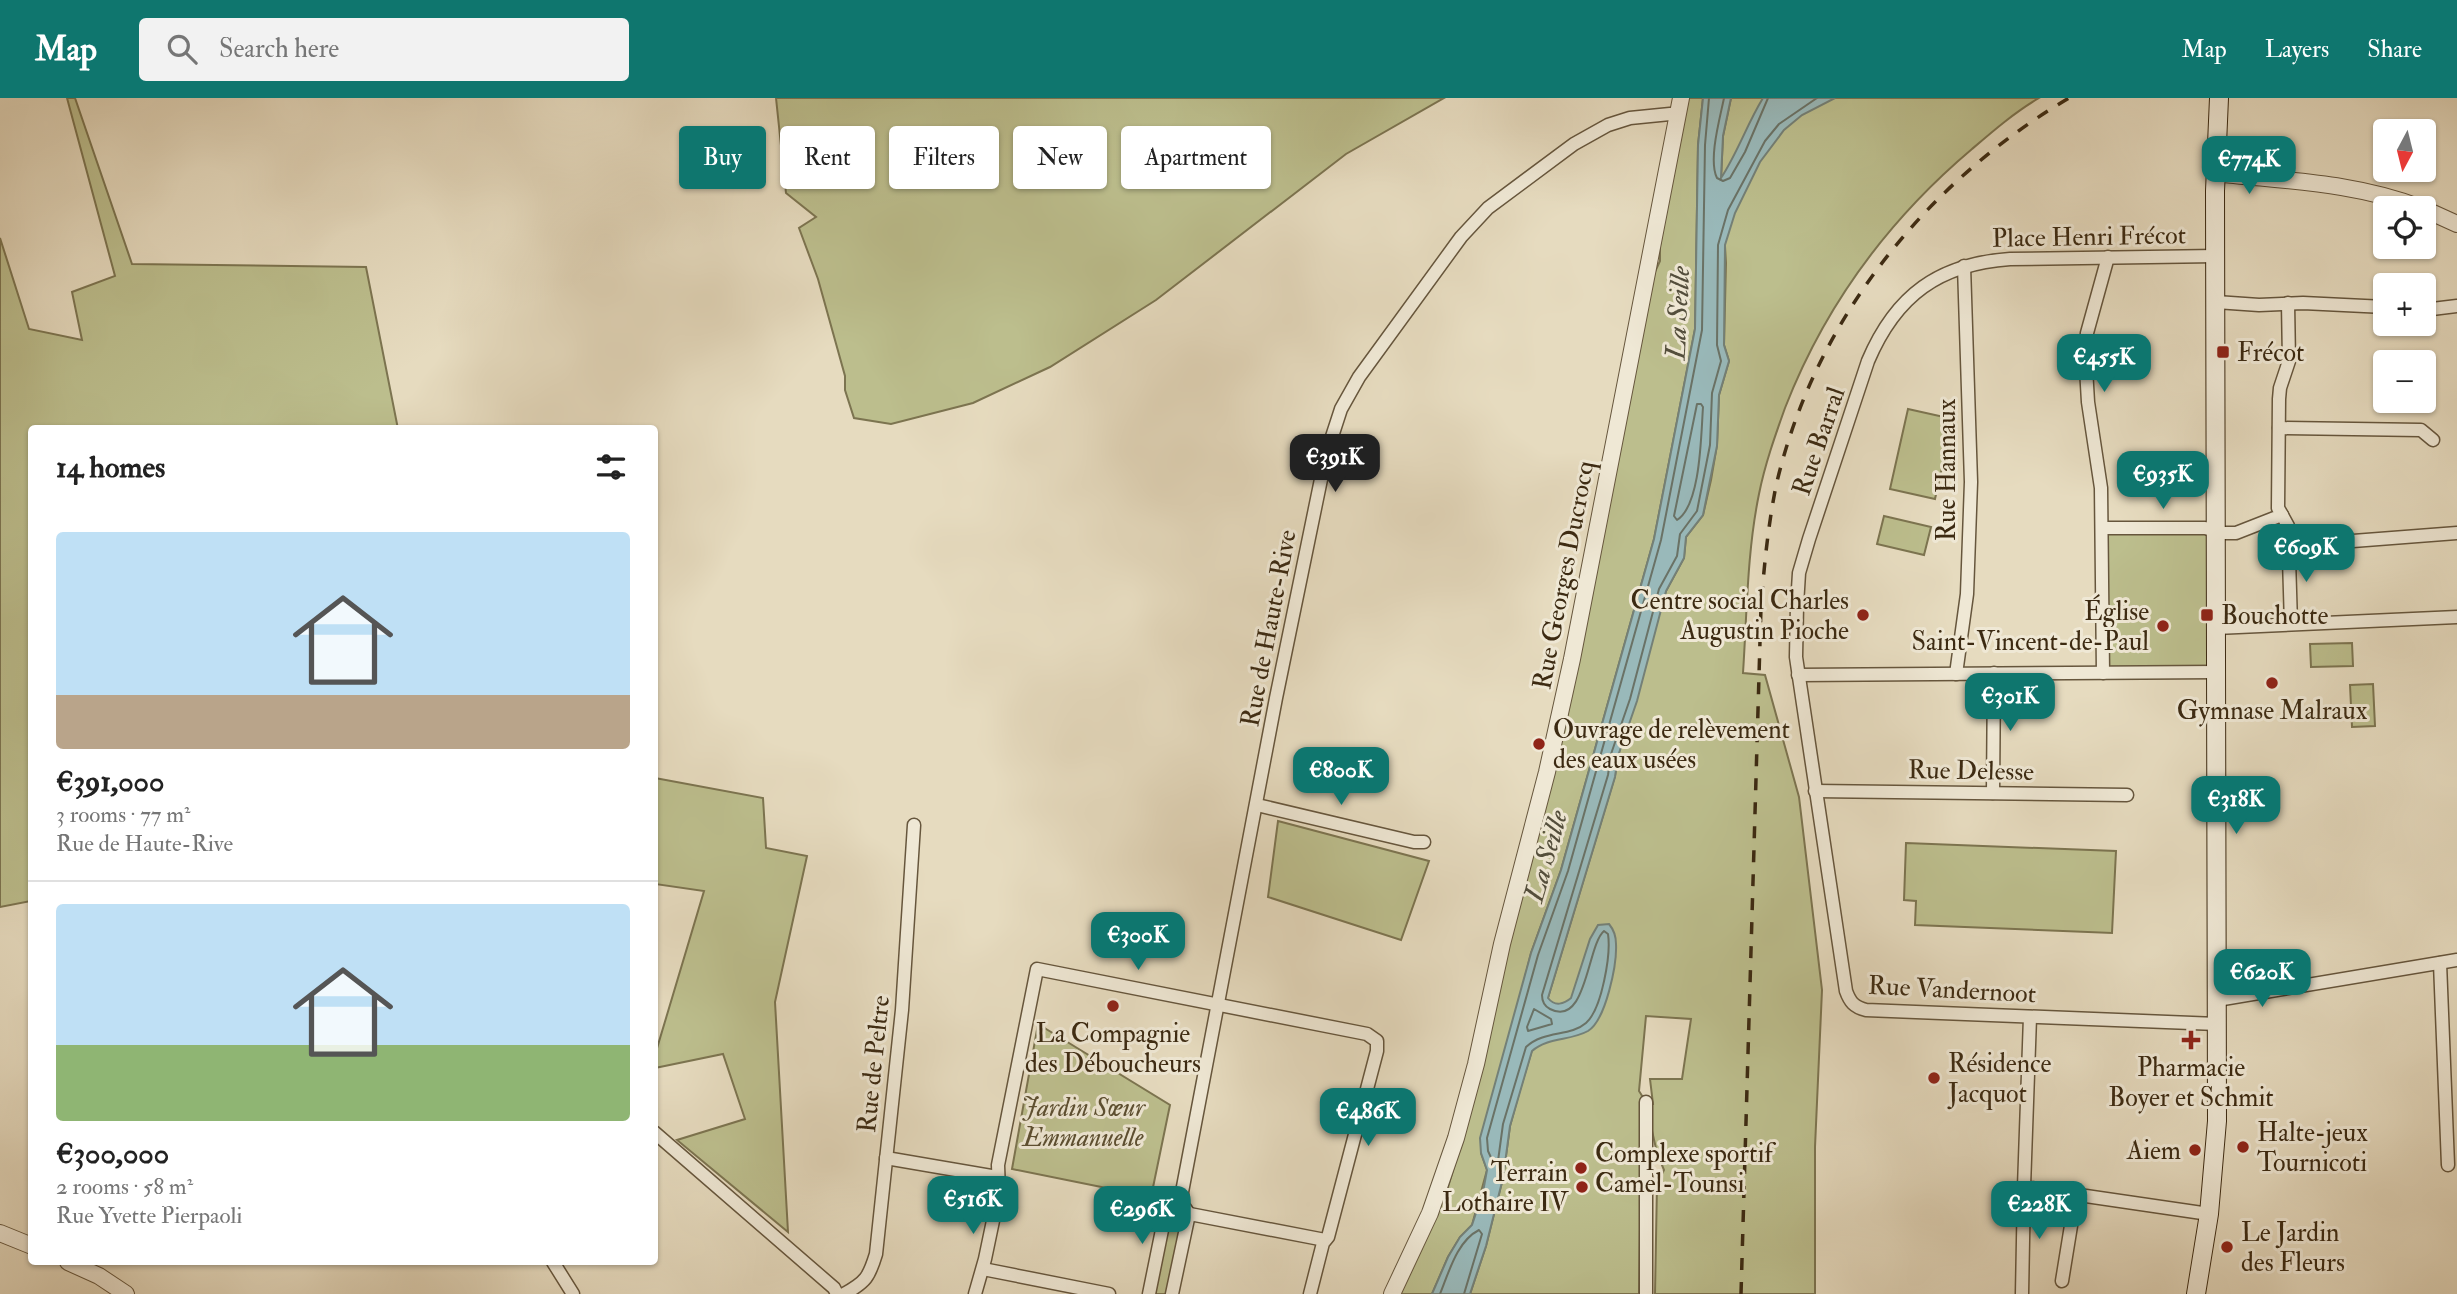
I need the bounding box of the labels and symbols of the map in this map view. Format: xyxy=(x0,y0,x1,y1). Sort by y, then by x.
north arrow xyxy=(2373,119,2436,182)
pin: €774K xyxy=(2200,136,2298,196)
street label: Place Henri Frécot xyxy=(1992,219,2186,255)
water label: La Seille xyxy=(1659,265,1698,362)
pin: €455K xyxy=(2055,334,2153,394)
place label: Frécot xyxy=(2237,337,2305,369)
marker: Frécot xyxy=(2215,344,2231,360)
street label: Rue Barral xyxy=(1785,383,1853,500)
street label: Rue Hannaux xyxy=(1931,398,1963,541)
pin: €391K xyxy=(1286,434,1384,494)
pin: €935K xyxy=(2114,452,2212,511)
street label: Rue Georges Ducrocq xyxy=(1526,458,1602,692)
pin: €609K xyxy=(2257,524,2355,584)
street label: Rue de Haute-Rive xyxy=(1234,527,1304,730)
place label: Centre social Charles Augustin Pioche xyxy=(1631,585,1849,647)
place label: Église Saint-Vincent-de-Paul xyxy=(1912,594,2149,658)
place label: Bouchotte xyxy=(2221,600,2329,632)
marker: Centre social Charles Augustin Pioche xyxy=(1855,607,1871,623)
marker: Bouchotte xyxy=(2199,607,2215,623)
marker: Église Saint-Vincent-de-Paul xyxy=(2155,618,2171,634)
pin: €301K xyxy=(1961,674,2059,733)
marker: Gymnase Malraux xyxy=(2264,675,2280,691)
place label: Gymnase Malraux xyxy=(2177,695,2368,727)
place label: Ouvrage de relèvement des eaux usées xyxy=(1553,714,1790,776)
marker: Ouvrage de relèvement des eaux usées xyxy=(1531,736,1547,752)
pin: €800K xyxy=(1292,748,1390,807)
street label: Rue Delesse xyxy=(1908,754,2035,788)
pin: €318K xyxy=(2187,776,2285,836)
water label: La Seille xyxy=(1516,806,1576,907)
pin: €300K xyxy=(1089,912,1187,972)
pin: €620K xyxy=(2213,950,2311,1009)
street label: Rue Vandernoot xyxy=(1867,970,2037,1010)
street label: Rue de Peltre xyxy=(851,994,897,1134)
marker: La Compagnie des Déboucheurs xyxy=(1105,998,1121,1014)
place label: La Compagnie des Déboucheurs xyxy=(1025,1018,1201,1080)
marker: Pharmacie Boyer et Schmit xyxy=(2183,1032,2199,1048)
place label: Résidence Jacquot xyxy=(1947,1048,2051,1110)
place label: Pharmacie Boyer et Schmit xyxy=(2108,1052,2274,1114)
marker: Résidence Jacquot xyxy=(1926,1070,1942,1086)
pin: €486K xyxy=(1319,1088,1417,1148)
park label: Jardin Sœur Emmanuelle xyxy=(1021,1092,1146,1154)
place label: Halte-jeux Tournicoti xyxy=(2257,1117,2368,1179)
place label: Aiem xyxy=(2126,1135,2181,1167)
place label: Complexe sportif Camel-Tounsi xyxy=(1595,1138,1776,1200)
marker: Halte-jeux Tournicoti xyxy=(2235,1139,2251,1155)
marker: Aiem xyxy=(2187,1142,2203,1158)
place label: Terrain Lothaire IV xyxy=(1442,1157,1570,1219)
marker: Complexe sportif Camel-Tounsi xyxy=(1573,1160,1589,1176)
pin: €516K xyxy=(924,1176,1022,1236)
marker: Terrain Lothaire IV xyxy=(1574,1179,1590,1195)
pin: €228K xyxy=(1990,1182,2088,1241)
pin: €296K xyxy=(1093,1186,1191,1246)
place label: Le Jardin des Fleurs xyxy=(2241,1217,2345,1279)
marker: Le Jardin des Fleurs xyxy=(2219,1239,2235,1255)

